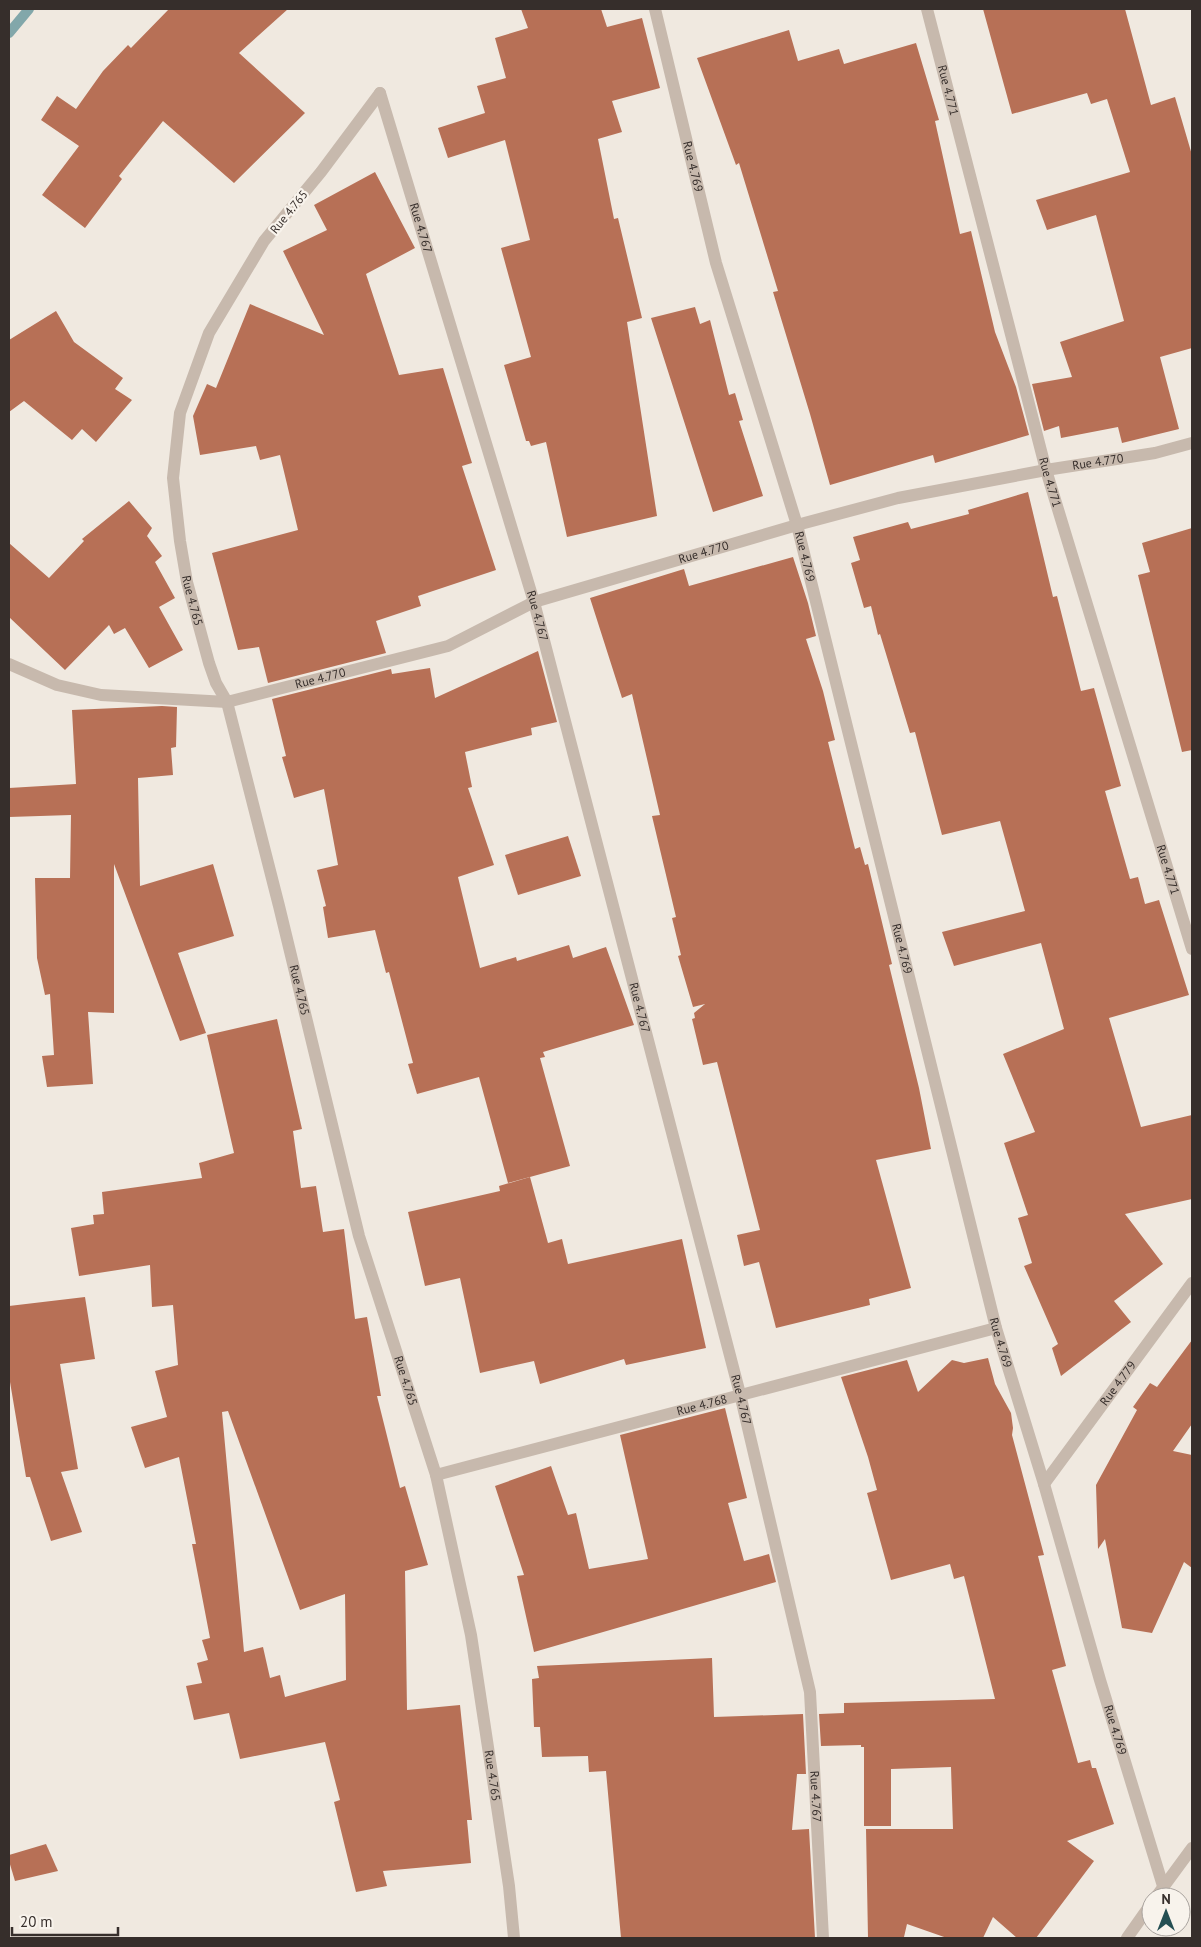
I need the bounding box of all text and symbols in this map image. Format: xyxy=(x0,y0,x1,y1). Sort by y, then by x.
street label: Rue 4.771 xyxy=(935,63,962,117)
street label: Rue 4.769 xyxy=(680,140,707,193)
street label: Rue 4.765 xyxy=(267,187,311,236)
street label: Rue 4.767 xyxy=(407,201,436,255)
street label: Rue 4.770 xyxy=(1071,450,1125,473)
street label: Rue 4.771 xyxy=(1036,456,1065,509)
street label: Rue 4.769 xyxy=(792,530,819,583)
street label: Rue 4.770 xyxy=(677,537,731,566)
street label: Rue 4.765 xyxy=(179,574,207,627)
street label: Rue 4.767 xyxy=(524,589,552,642)
street label: Rue 4.770 xyxy=(293,664,348,691)
street label: Rue 4.771 xyxy=(1154,843,1183,896)
street label: Rue 4.769 xyxy=(889,922,916,975)
street label: Rue 4.765 xyxy=(287,963,313,1017)
street label: Rue 4.767 xyxy=(626,981,654,1034)
street label: Rue 4.769 xyxy=(987,1316,1016,1369)
street label: Rue 4.765 xyxy=(391,1354,421,1407)
street label: Rue 4.779 xyxy=(1096,1358,1139,1408)
street label: Rue 4.767 xyxy=(728,1373,755,1426)
street label: Rue 4.768 xyxy=(675,1391,729,1418)
street label: Rue 4.769 xyxy=(1101,1703,1130,1757)
street label: Rue 4.765 xyxy=(482,1749,504,1802)
street label: Rue 4.767 xyxy=(807,1770,825,1823)
north arrow xyxy=(1141,1887,1191,1937)
text: N xyxy=(1161,1890,1171,1908)
scale bar xyxy=(12,1904,119,1936)
text: 20 m xyxy=(20,1912,53,1931)

